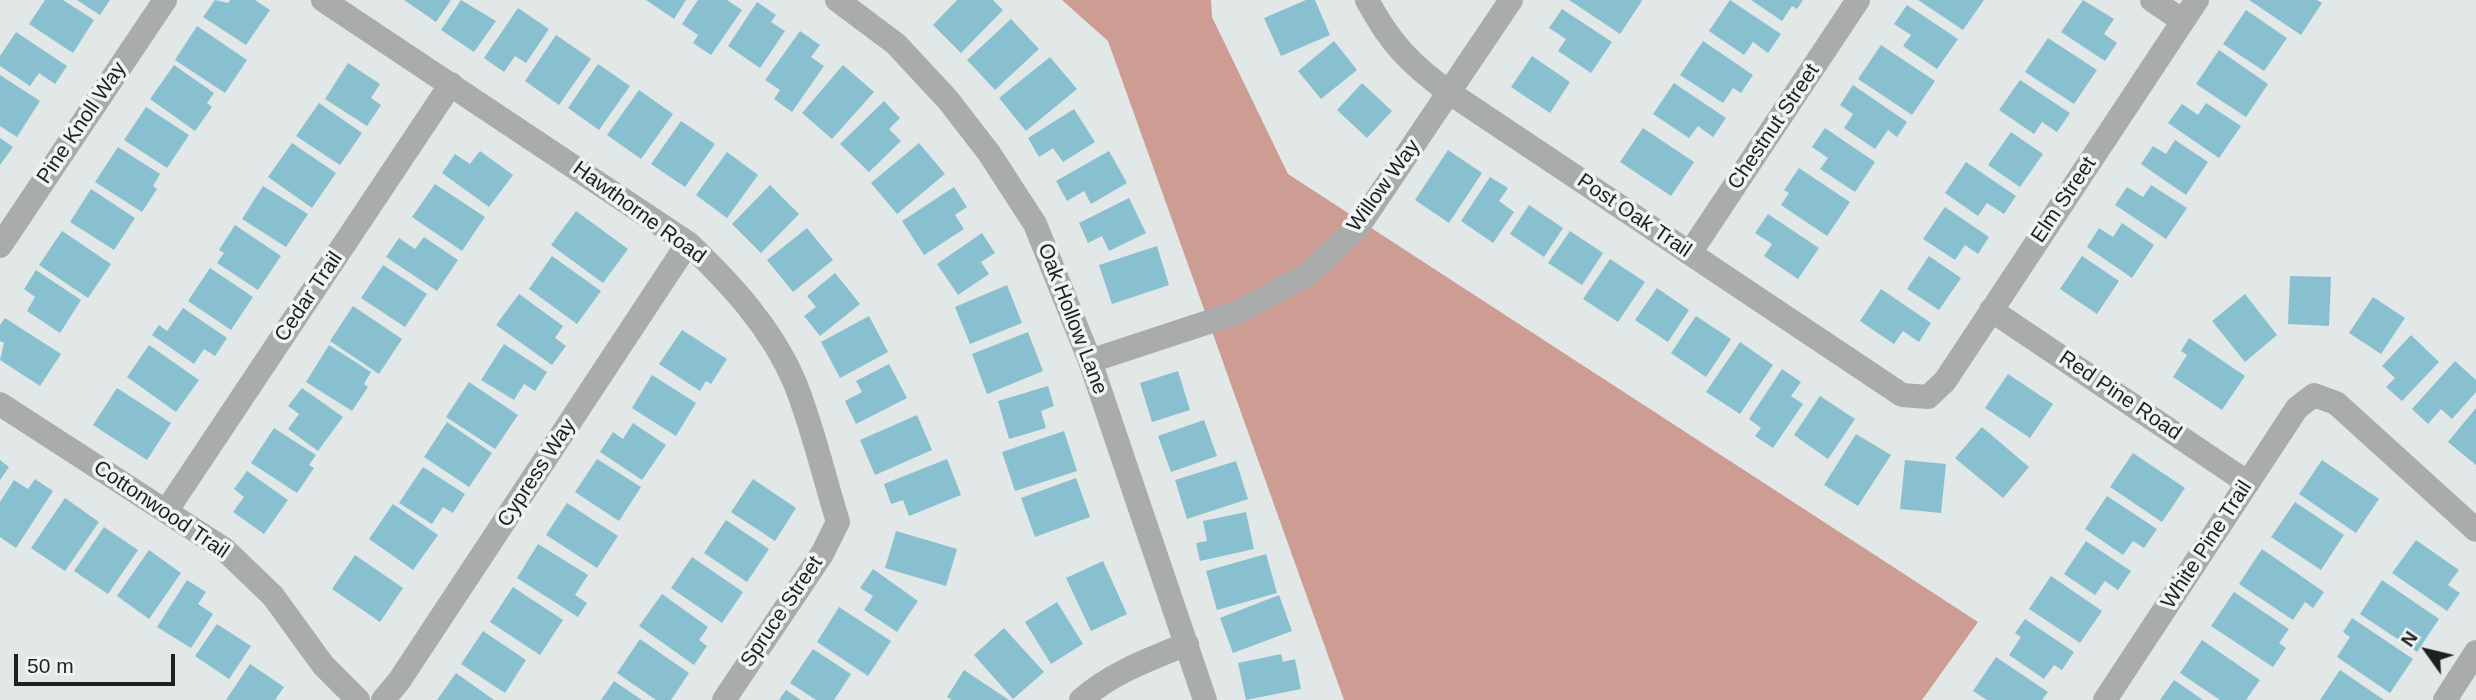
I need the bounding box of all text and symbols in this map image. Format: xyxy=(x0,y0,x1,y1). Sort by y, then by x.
street label: Pine Knoll Way xyxy=(32,57,132,189)
street label: Chestnut Street xyxy=(1723,59,1825,195)
street label: Willow Way xyxy=(1342,135,1426,237)
street label: Elm Street xyxy=(2026,152,2102,248)
street label: Hawthorne Road xyxy=(568,156,710,270)
street label: Post Oak Trail xyxy=(1572,169,1696,263)
street label: Oak Hollow Lane xyxy=(1032,240,1112,398)
street label: Cedar Trail xyxy=(270,247,348,347)
street label: Red Pine Road xyxy=(2054,346,2186,446)
street label: Cypress Way xyxy=(493,414,581,532)
street label: Cottonwood Trail xyxy=(88,455,234,565)
street label: White Pine Trail xyxy=(2156,476,2258,614)
street label: Spruce Street xyxy=(736,552,828,672)
north arrow xyxy=(2392,616,2462,686)
text: N xyxy=(2397,627,2422,651)
scale bar xyxy=(18,640,178,684)
text: 50 m xyxy=(27,654,74,677)

